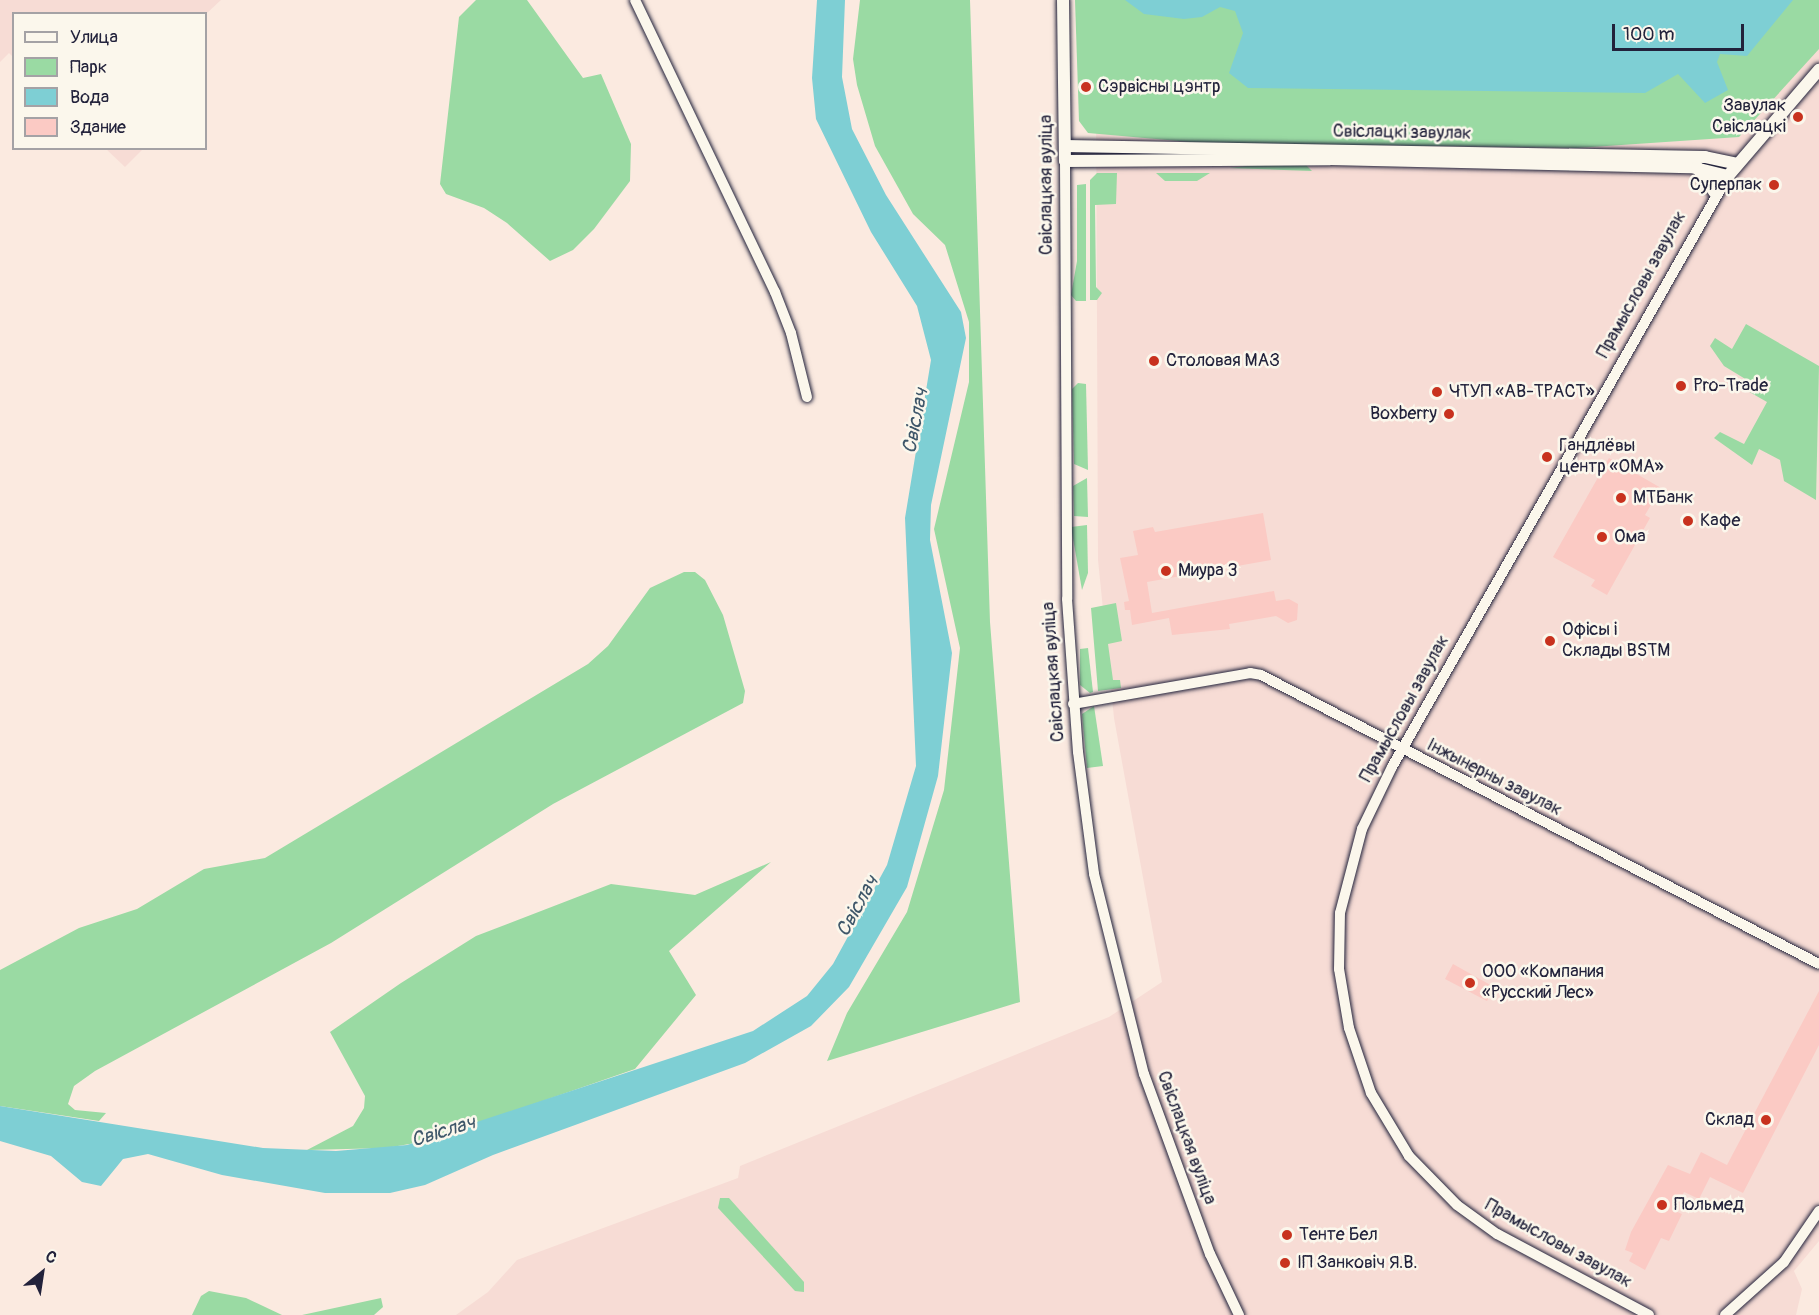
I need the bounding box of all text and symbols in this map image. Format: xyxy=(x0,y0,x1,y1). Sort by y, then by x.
legend xyxy=(12,12,207,150)
scale bar xyxy=(1615,12,1747,50)
text: 100 m xyxy=(1623,23,1675,46)
text: Улица xyxy=(70,26,118,49)
text: Парк xyxy=(70,56,107,79)
place label: Сэрвісны цэнтр xyxy=(1098,76,1220,98)
marker: Сэрвісны цэнтр xyxy=(1079,80,1093,94)
text: Вода xyxy=(70,86,109,109)
place label: Завулак Свіслацкі xyxy=(1712,96,1786,138)
marker: Завулак Свіслацкі xyxy=(1791,110,1805,124)
street label: Свіслацкая вуліца xyxy=(1036,115,1058,255)
text: Здание xyxy=(70,116,126,139)
street label: Свіслацкі завулак xyxy=(1333,121,1471,145)
place label: Суперпак xyxy=(1690,174,1762,196)
marker: Суперпак xyxy=(1767,178,1781,192)
street label: Прамысловы завулак xyxy=(1593,208,1691,362)
place label: Столовая МАЗ xyxy=(1166,350,1280,372)
marker: Столовая МАЗ xyxy=(1147,354,1161,368)
place label: Pro-Trade xyxy=(1693,375,1768,397)
marker: Pro-Trade xyxy=(1674,379,1688,393)
place label: ЧТУП «АВ-ТРАСТ» xyxy=(1449,381,1595,403)
marker: ЧТУП «АВ-ТРАСТ» xyxy=(1430,385,1444,399)
water label: Свіслач xyxy=(897,386,933,456)
place label: Boxberry xyxy=(1370,403,1437,425)
marker: Boxberry xyxy=(1442,407,1456,421)
place label: Гандлёвы центр «ОМА» xyxy=(1559,436,1664,478)
marker: Гандлёвы центр «ОМА» xyxy=(1540,450,1554,464)
place label: МТБанк xyxy=(1633,487,1693,509)
marker: МТБанк xyxy=(1614,491,1628,505)
place label: Кафе xyxy=(1700,510,1740,532)
marker: Кафе xyxy=(1681,514,1695,528)
place label: Ома xyxy=(1614,526,1646,548)
marker: Ома xyxy=(1595,530,1609,544)
place label: Миура 3 xyxy=(1178,560,1237,582)
marker: Миура 3 xyxy=(1159,564,1173,578)
street label: Свіслацкая вуліца xyxy=(1038,601,1070,743)
place label: Офісы і Склады BSTM xyxy=(1562,620,1670,662)
street label: Прамысловы завулак xyxy=(1356,632,1454,786)
marker: Офісы і Склады BSTM xyxy=(1543,634,1557,648)
street label: Інжынерны завулак xyxy=(1423,735,1565,821)
water label: Свіслач xyxy=(831,871,883,941)
place label: ООО «Компания «Русский Лес» xyxy=(1482,962,1604,1004)
marker: ООО «Компания «Русский Лес» xyxy=(1463,976,1477,990)
street label: Свіслацкая вуліца xyxy=(1152,1068,1220,1208)
place label: Склад xyxy=(1705,1109,1754,1131)
water label: Свіслач xyxy=(408,1110,478,1152)
marker: Склад xyxy=(1759,1113,1773,1127)
place label: Польмед xyxy=(1674,1194,1744,1216)
street label: Прамысловы завулак xyxy=(1481,1195,1635,1293)
marker: Польмед xyxy=(1655,1198,1669,1212)
place label: Тенте Бел xyxy=(1299,1224,1378,1246)
marker: Тенте Бел xyxy=(1280,1228,1294,1242)
north arrow xyxy=(12,1243,72,1303)
text: С xyxy=(42,1246,60,1269)
place label: ІП Занковіч Я.В. xyxy=(1297,1252,1417,1274)
marker: ІП Занковіч Я.В. xyxy=(1278,1256,1292,1270)

